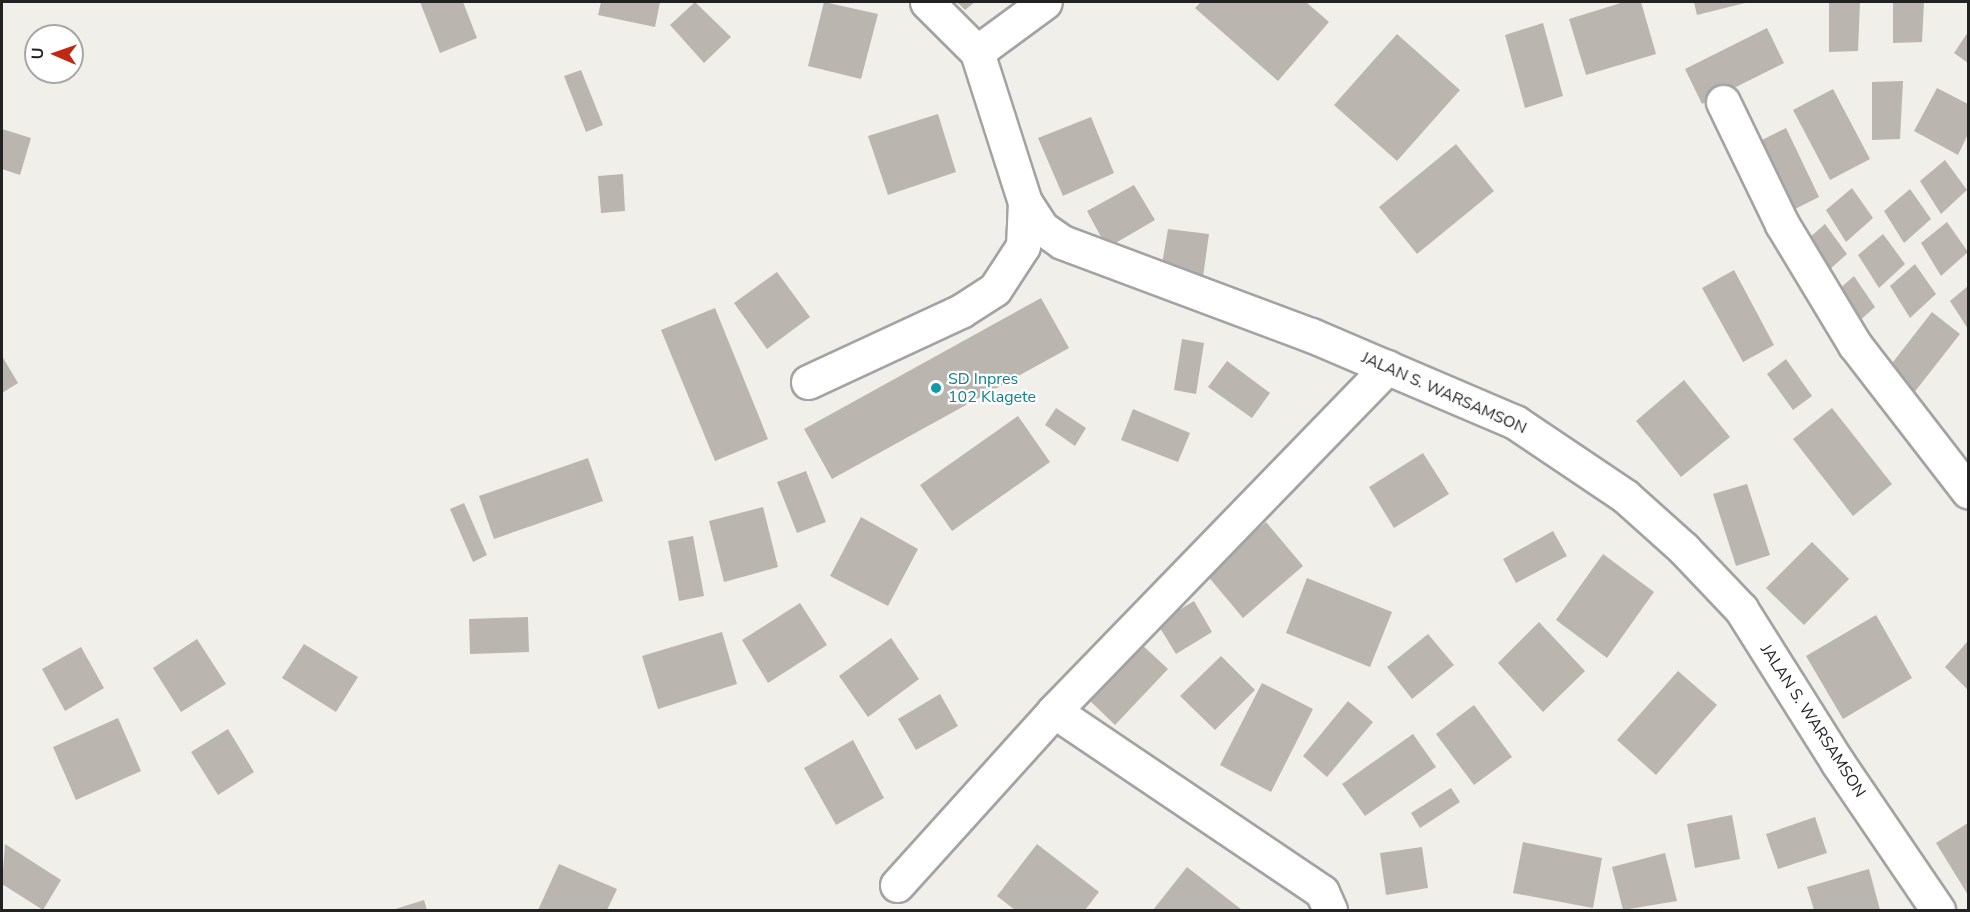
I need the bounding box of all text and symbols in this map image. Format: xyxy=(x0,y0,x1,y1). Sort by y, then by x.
north arrow xyxy=(24,24,84,84)
text: U xyxy=(27,47,49,60)
street label: JALAN S. WARSAMSON xyxy=(1359,348,1529,438)
place label: SD Inpres 102 Klagete xyxy=(948,369,1036,407)
marker: SD Inpres 102 Klagete xyxy=(929,381,943,395)
street label: JALAN S. WARSAMSON xyxy=(1756,641,1870,801)

